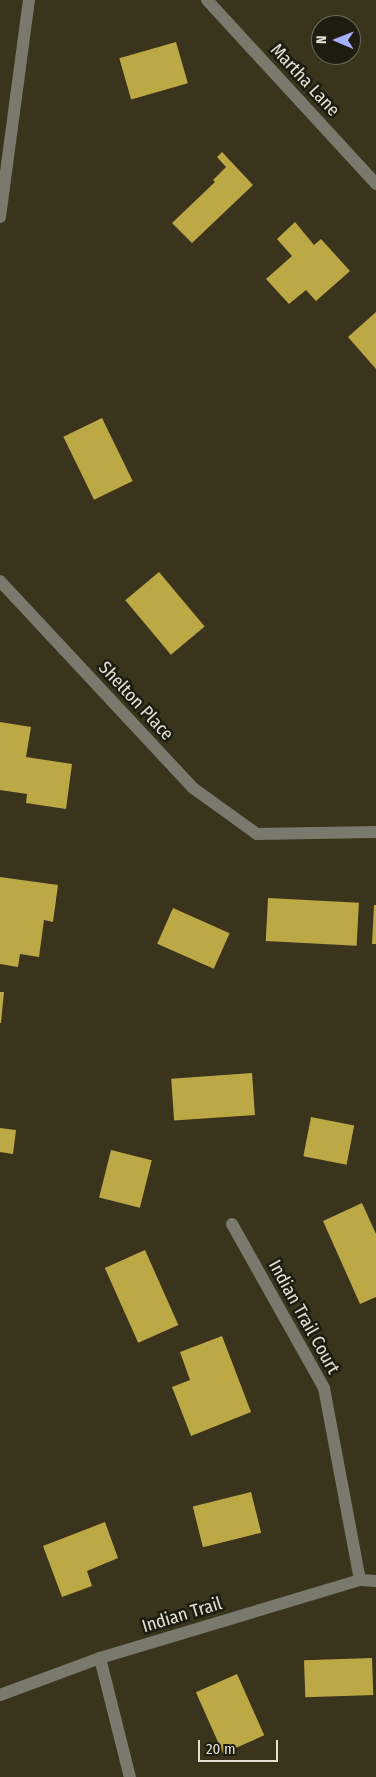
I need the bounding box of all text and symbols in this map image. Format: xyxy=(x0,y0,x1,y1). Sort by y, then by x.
north arrow xyxy=(311,15,361,65)
text: N xyxy=(313,35,330,44)
street label: Martha Lane xyxy=(266,39,344,121)
street label: Shelton Place xyxy=(94,657,178,745)
street label: Indian Trail Court xyxy=(264,1256,344,1378)
street label: Indian Trail xyxy=(139,1593,225,1637)
scale bar xyxy=(201,1730,281,1762)
text: 20 m xyxy=(206,1740,236,1758)

